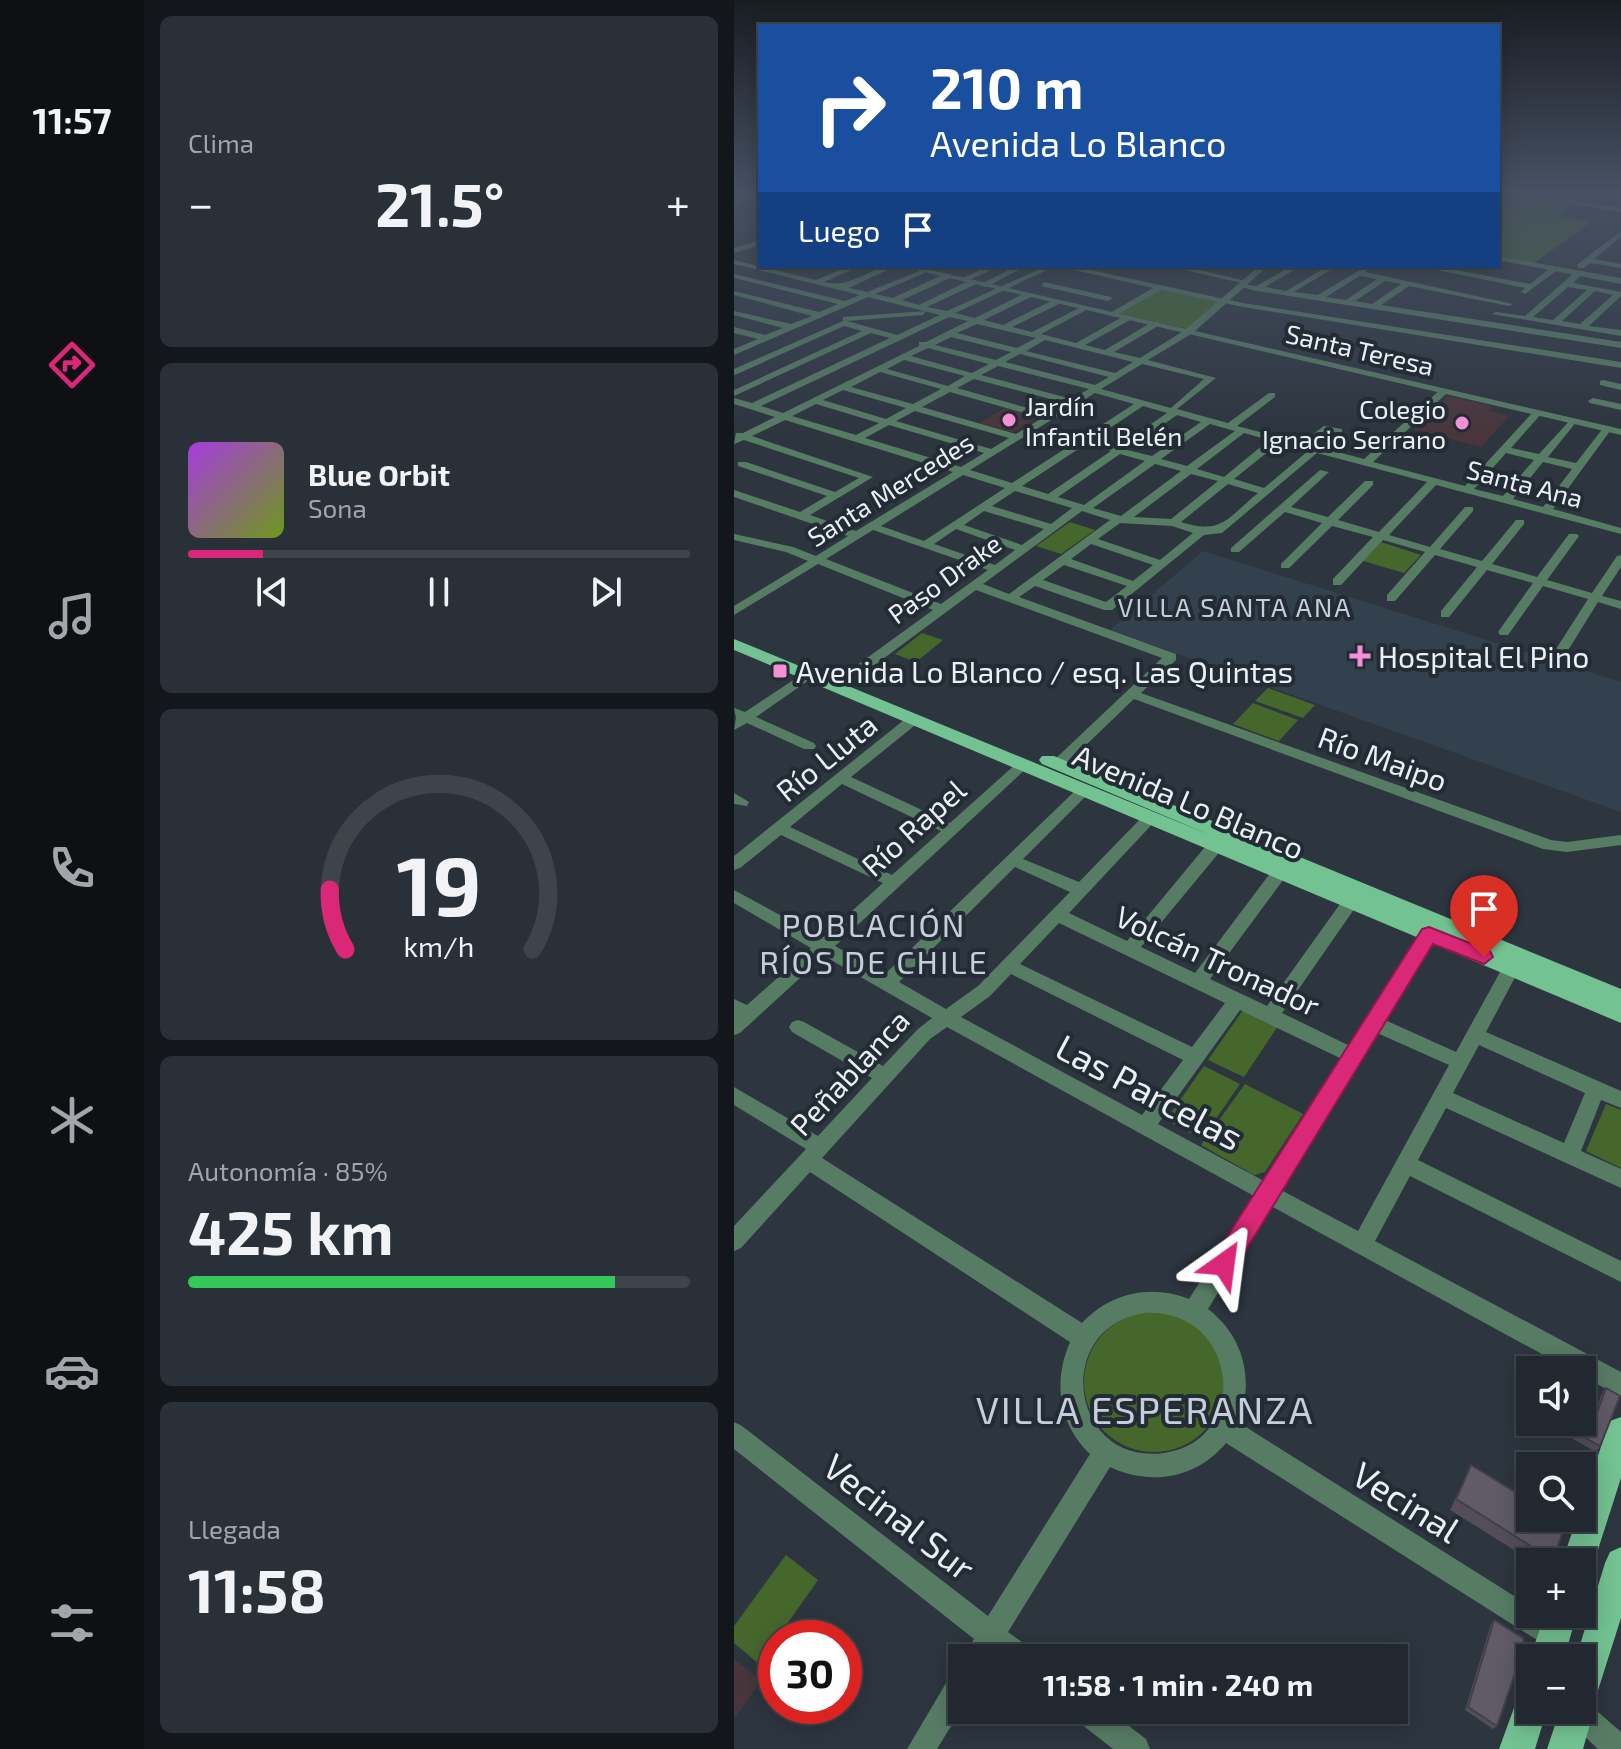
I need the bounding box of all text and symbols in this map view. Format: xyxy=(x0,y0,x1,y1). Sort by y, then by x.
text: 210 m xyxy=(930,53,1084,120)
icon: right xyxy=(798,56,902,160)
text: 11:57 xyxy=(32,98,112,141)
text: Avenida Lo Blanco xyxy=(930,121,1227,164)
text: Clima xyxy=(188,127,254,158)
text: 21.5° xyxy=(375,167,504,239)
text: − xyxy=(188,176,214,229)
text: + xyxy=(666,176,690,229)
icon: arrive xyxy=(896,208,940,252)
text: Luego xyxy=(798,212,880,248)
street label: Santa Teresa xyxy=(1283,317,1437,381)
icon: directions xyxy=(44,337,100,393)
place label: Jardín Infantil Belén xyxy=(1025,390,1182,451)
place label: Colegio Ignacio Serrano xyxy=(1262,393,1446,454)
marker: Jardín Infantil Belén xyxy=(1000,411,1018,429)
marker: Colegio Ignacio Serrano xyxy=(1453,414,1471,432)
street label: Santa Mercedes xyxy=(801,426,979,552)
street label: Santa Ana xyxy=(1464,453,1586,513)
text: Blue Orbit xyxy=(308,456,450,492)
text: Sona xyxy=(308,492,367,523)
street label: Paso Drake xyxy=(881,527,1007,629)
icon: previous xyxy=(250,570,294,614)
icon: pause xyxy=(417,570,461,614)
icon: next xyxy=(584,570,628,614)
icon: music xyxy=(44,588,100,644)
district label: VILLA SANTA ANA xyxy=(1118,591,1352,622)
place label: Hospital El Pino xyxy=(1378,638,1589,674)
marker: Hospital El Pino xyxy=(1349,645,1371,667)
place label: Avenida Lo Blanco / esq. Las Quintas xyxy=(796,653,1293,689)
marker: Avenida Lo Blanco / esq. Las Quintas xyxy=(771,662,789,680)
street label: Río Lluta xyxy=(768,706,884,808)
street label: Río Maipo xyxy=(1314,718,1452,798)
street label: Avenida Lo Blanco xyxy=(1068,736,1310,866)
street label: Río Rapel xyxy=(854,771,972,883)
text: 19 xyxy=(396,833,482,933)
icon: phone xyxy=(44,840,100,896)
pin xyxy=(1450,875,1518,957)
icon: arrive xyxy=(1462,887,1506,931)
street label: Volcán Tronador xyxy=(1110,897,1326,1023)
district label: POBLACIÓN RÍOS DE CHILE xyxy=(759,905,989,980)
text: km/h xyxy=(404,929,474,964)
street label: Peñablanca xyxy=(782,1002,916,1142)
street label: Las Parcelas xyxy=(1049,1024,1251,1158)
icon: climate xyxy=(44,1092,100,1148)
text: Autonomía · 85% xyxy=(188,1155,388,1186)
text: 425 km xyxy=(188,1195,394,1267)
position arrow xyxy=(1182,1222,1266,1306)
icon: car xyxy=(44,1343,100,1399)
map controls xyxy=(1516,1356,1596,1724)
button: sound xyxy=(1516,1356,1596,1436)
district label: VILLA ESPERANZA xyxy=(976,1386,1314,1432)
street label: Vecinal Sur xyxy=(816,1444,984,1588)
street label: Vecinal xyxy=(1346,1452,1469,1551)
button: search xyxy=(1516,1452,1596,1532)
text: Llegada xyxy=(188,1513,281,1544)
button: + xyxy=(1516,1548,1596,1628)
text: 11:58 xyxy=(188,1553,326,1625)
icon: filters xyxy=(44,1595,100,1651)
speed limit sign: 30 xyxy=(758,1620,862,1724)
button: − xyxy=(1516,1644,1596,1724)
text: 11:58 · 1 min · 240 m xyxy=(1043,1666,1313,1702)

